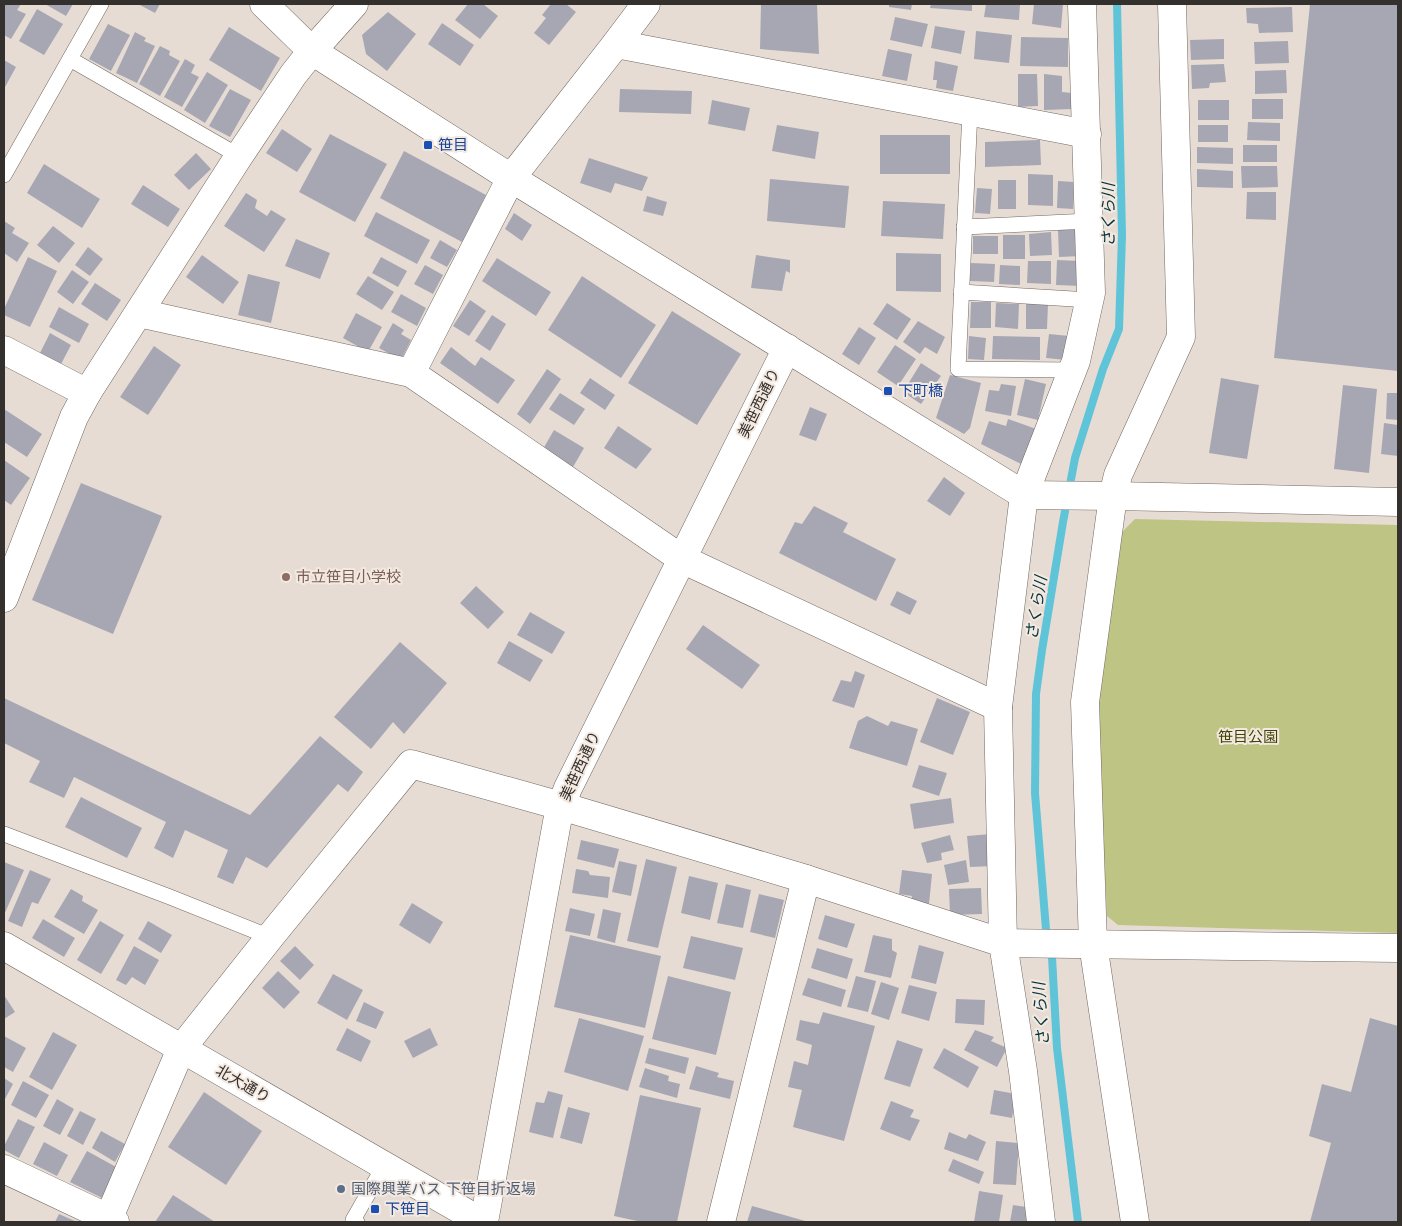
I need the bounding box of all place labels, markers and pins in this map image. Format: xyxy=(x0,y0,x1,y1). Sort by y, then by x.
place label: 笹目 xyxy=(438,136,468,154)
marker: 笹目 xyxy=(422,139,434,151)
place label: 下町橋 xyxy=(898,382,943,400)
marker: 下町橋 xyxy=(882,385,894,397)
place label: 市立笹目小学校 xyxy=(296,568,401,586)
marker: 市立笹目小学校 xyxy=(280,571,292,583)
place label: 国際興業バス 下笹目折返場 xyxy=(351,1180,536,1198)
marker: 国際興業バス 下笹目折返場 xyxy=(335,1183,347,1195)
place label: 下笹目 xyxy=(385,1200,430,1218)
marker: 下笹目 xyxy=(369,1203,381,1215)

